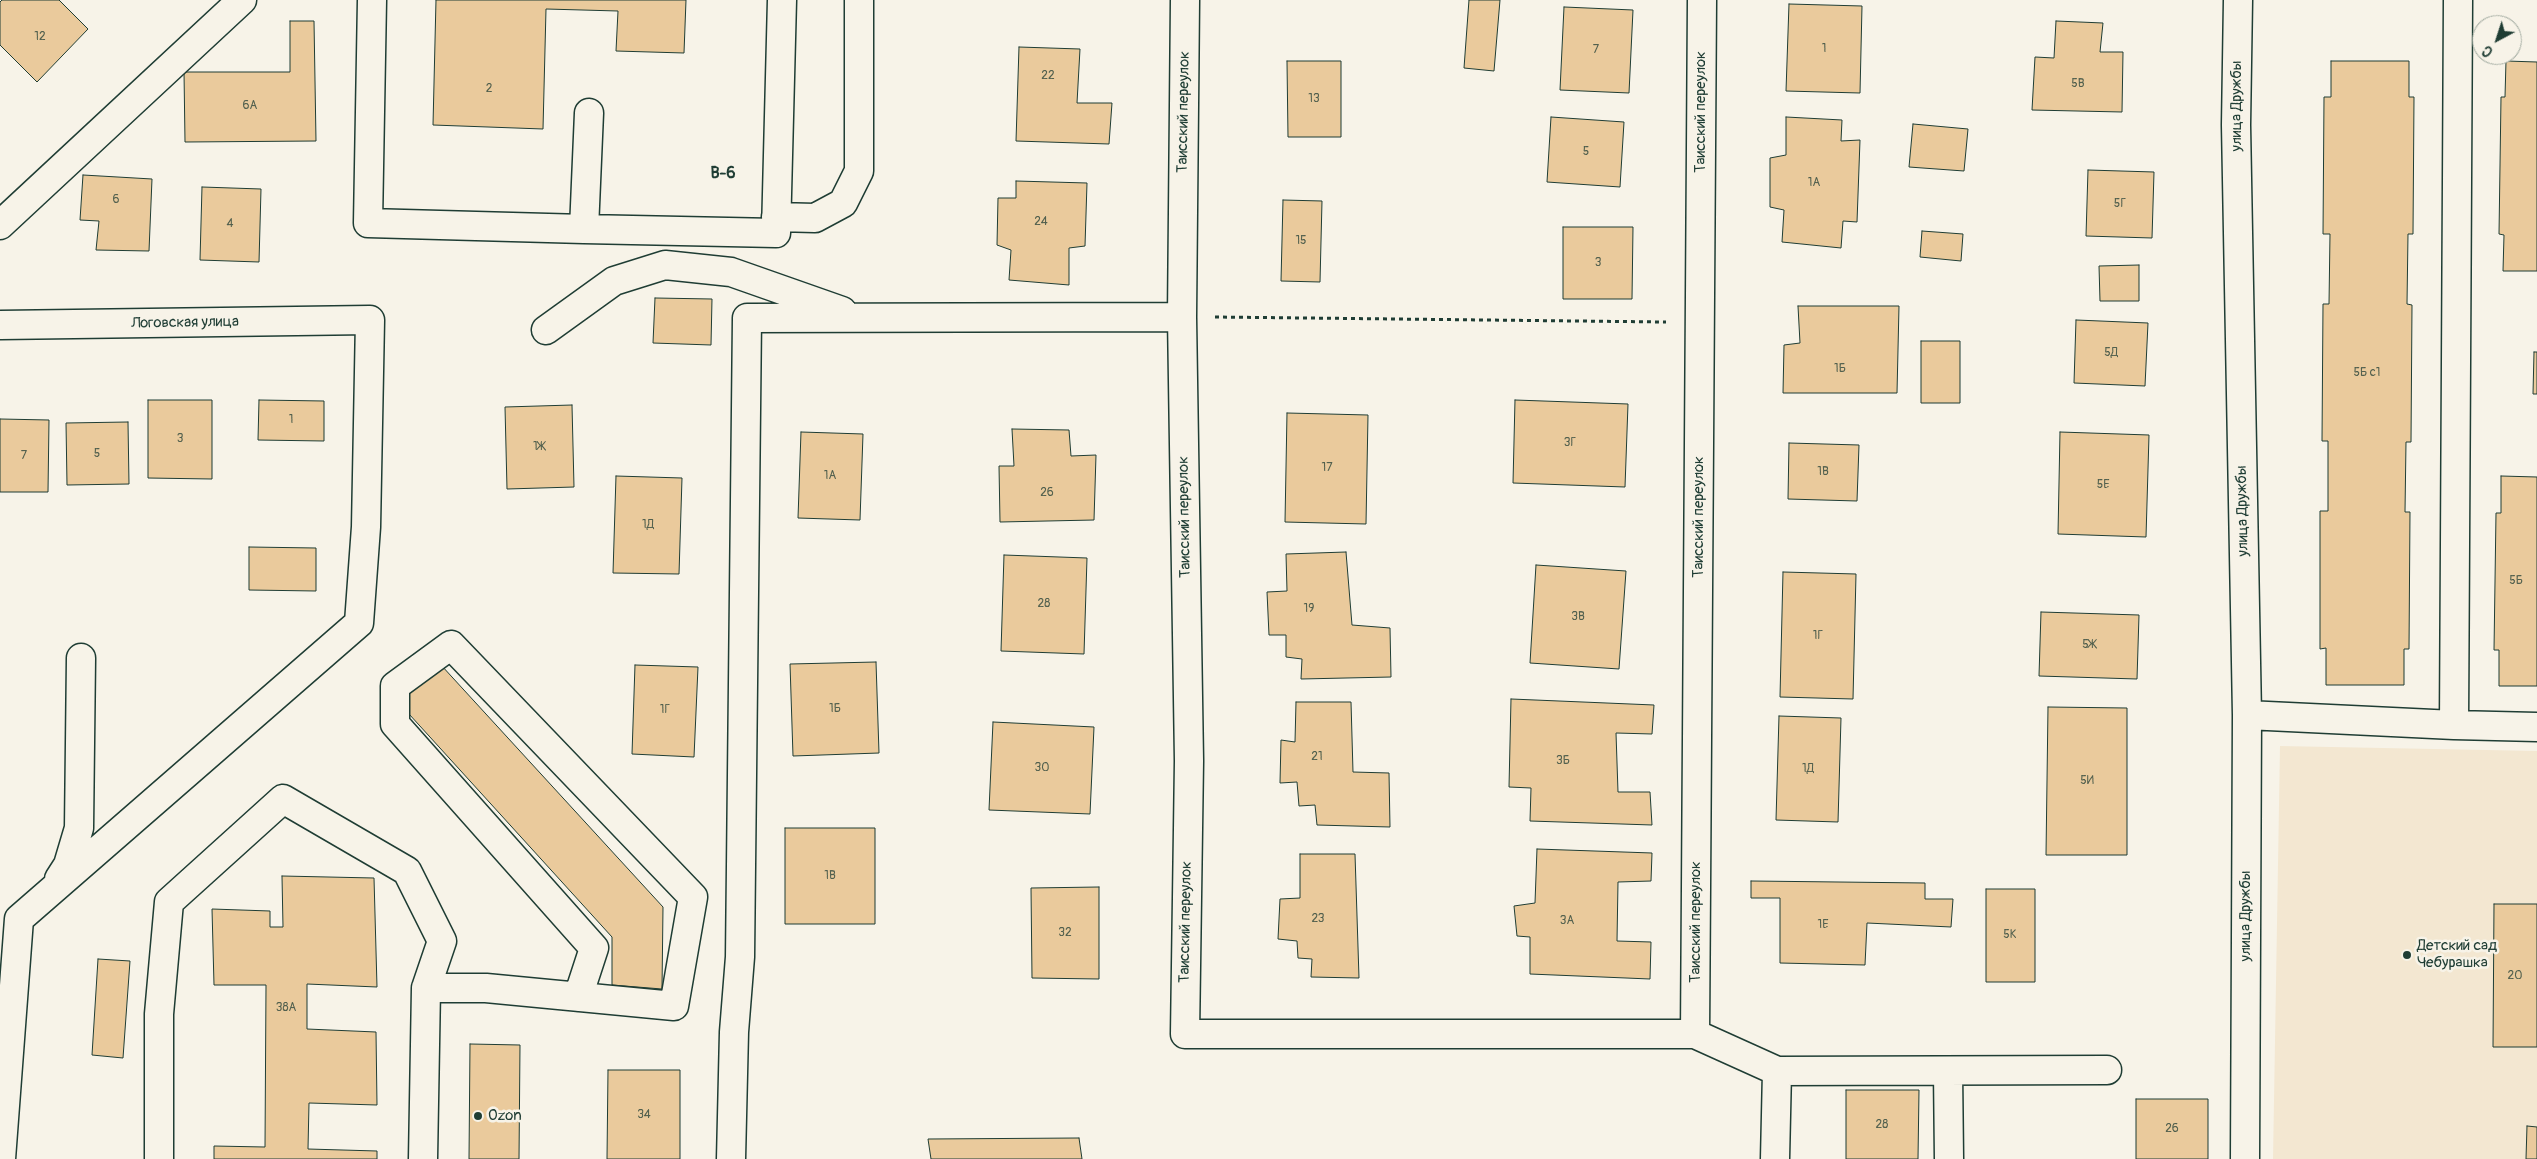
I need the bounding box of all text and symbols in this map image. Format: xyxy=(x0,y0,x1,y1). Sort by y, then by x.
north arrow xyxy=(2472,15,2522,65)
house number: 12 xyxy=(34,30,46,44)
house number: 1 xyxy=(1822,42,1826,56)
text: С xyxy=(2479,42,2496,60)
house number: 7 xyxy=(1593,43,1599,57)
street label: Таисский переулок xyxy=(1174,51,1194,173)
street label: Таисский переулок xyxy=(1692,51,1710,173)
street label: улица Дружбы xyxy=(2228,61,2246,151)
house number: 22 xyxy=(1041,69,1055,83)
house number: 5В xyxy=(2071,77,2085,91)
house number: 2 xyxy=(486,82,492,96)
house number: 13 xyxy=(1308,92,1320,106)
house number: 6А xyxy=(243,99,257,113)
house number: 5 xyxy=(1583,145,1589,159)
district label: В-6 xyxy=(710,164,736,184)
house number: 1А xyxy=(1808,176,1820,190)
house number: 6 xyxy=(113,193,119,207)
house number: 5Г xyxy=(2114,197,2126,211)
house number: 24 xyxy=(1034,215,1048,229)
house number: 4 xyxy=(227,217,233,231)
house number: 15 xyxy=(1295,234,1307,248)
house number: 3 xyxy=(1595,256,1601,270)
street label: Логовская улица xyxy=(131,313,239,333)
house number: 5Д xyxy=(2104,346,2118,360)
house number: 1Б xyxy=(1834,362,1846,376)
house number: 5Б с1 xyxy=(2353,366,2381,380)
house number: 1 xyxy=(289,413,293,427)
house number: 3 xyxy=(177,432,183,446)
house number: 3Г xyxy=(1564,436,1576,450)
house number: 1Ж xyxy=(533,440,545,454)
house number: 5 xyxy=(94,447,100,461)
house number: 7 xyxy=(21,449,27,463)
street label: Таисский переулок xyxy=(1175,456,1195,578)
street label: Таисский переулок xyxy=(1690,456,1708,578)
house number: 17 xyxy=(1321,461,1333,475)
house number: 1В xyxy=(1817,465,1829,479)
street label: улица Дружбы xyxy=(2233,465,2253,557)
house number: 1А xyxy=(824,469,836,483)
house number: 5Е xyxy=(2097,478,2109,492)
house number: 26 xyxy=(1040,486,1054,500)
house number: 1Д xyxy=(642,518,654,532)
house number: 5Б xyxy=(2509,574,2523,588)
house number: 28 xyxy=(1038,597,1050,611)
house number: 19 xyxy=(1304,602,1314,616)
house number: 3В xyxy=(1571,610,1585,624)
house number: 1Г xyxy=(1813,629,1823,643)
house number: 5Ж xyxy=(2082,638,2096,652)
house number: 1Б xyxy=(829,702,841,716)
house number: 1Г xyxy=(660,703,670,717)
house number: 21 xyxy=(1311,750,1323,764)
house number: 3Б xyxy=(1556,754,1570,768)
house number: 30 xyxy=(1035,761,1049,775)
house number: 1Д xyxy=(1802,762,1814,776)
house number: 5И xyxy=(2080,774,2094,788)
street label: Таисский переулок xyxy=(1176,861,1196,983)
street label: Таисский переулок xyxy=(1687,861,1705,983)
house number: 1В xyxy=(824,869,836,883)
street label: улица Дружбы xyxy=(2237,871,2255,961)
house number: 23 xyxy=(1311,912,1325,926)
house number: 3А xyxy=(1560,914,1574,928)
house number: 1Е xyxy=(1818,918,1828,932)
house number: 32 xyxy=(1058,926,1072,940)
house number: 5К xyxy=(2003,928,2017,942)
place label: Детский сад Чебурашка xyxy=(2417,937,2497,972)
marker: Детский сад Чебурашка xyxy=(2401,949,2413,961)
house number: 20 xyxy=(2508,969,2522,983)
house number: 38А xyxy=(276,1001,296,1015)
place label: Ozon xyxy=(488,1107,522,1125)
house number: 34 xyxy=(637,1108,651,1122)
marker: Ozon xyxy=(472,1110,484,1122)
house number: 28 xyxy=(1876,1118,1888,1132)
house number: 26 xyxy=(2165,1122,2179,1136)

